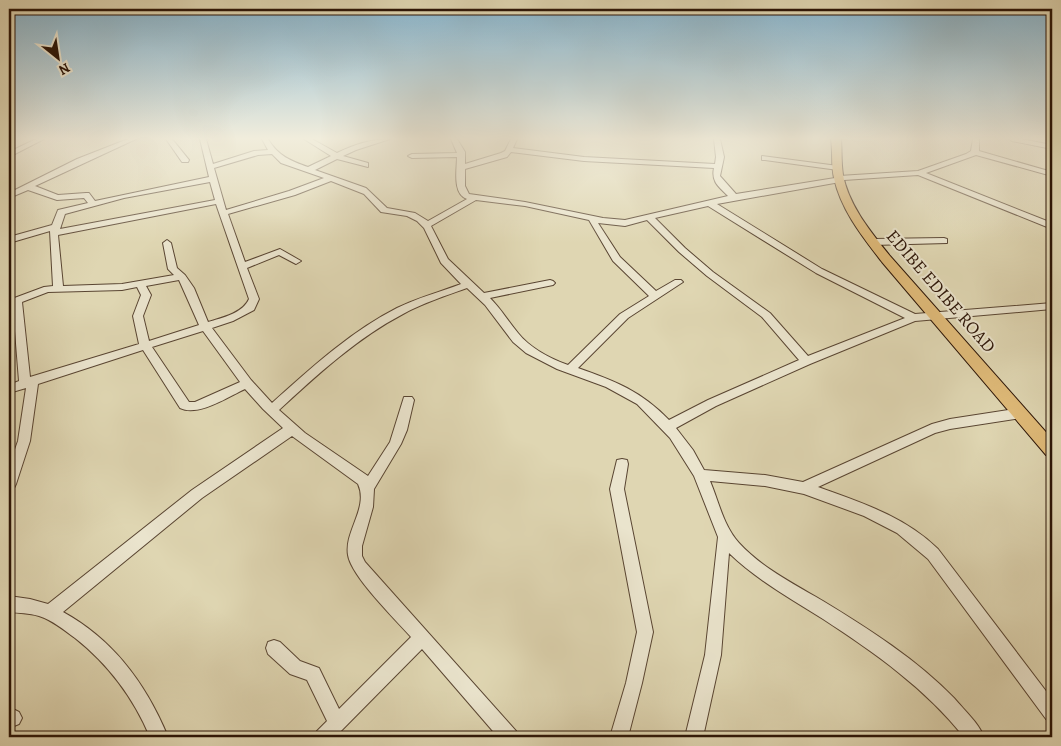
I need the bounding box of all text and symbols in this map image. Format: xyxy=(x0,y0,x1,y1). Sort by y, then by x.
north arrow xyxy=(32,32,82,82)
text: N xyxy=(55,58,73,80)
street label: EDIBE EDIBE ROAD xyxy=(881,224,1001,358)

